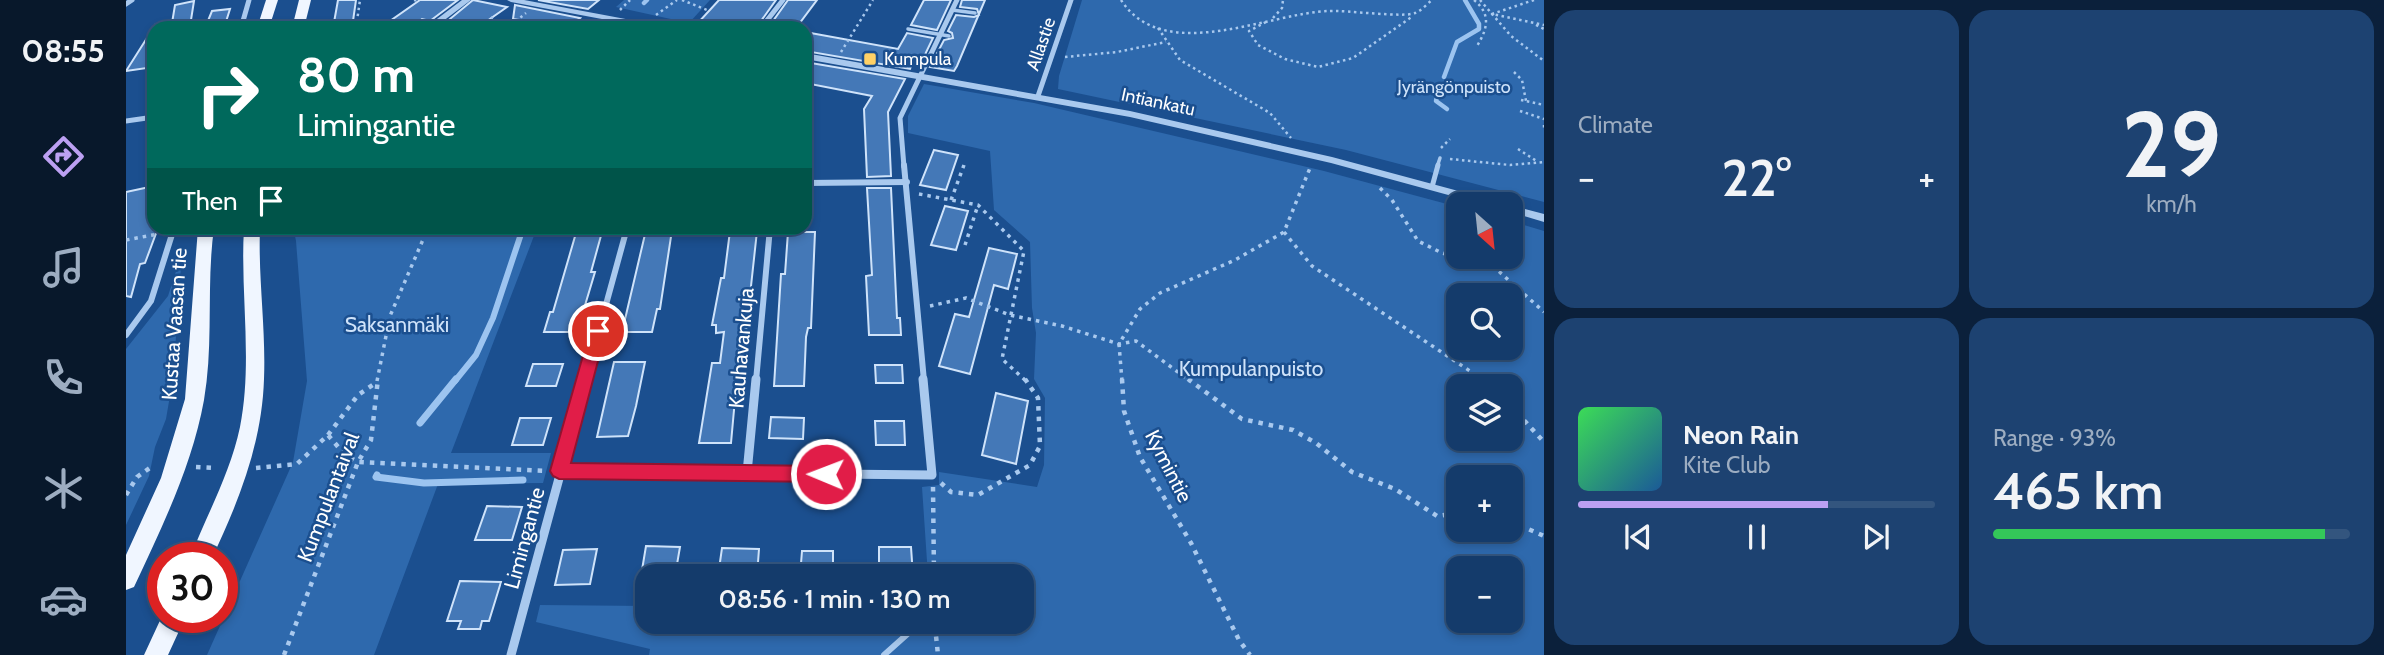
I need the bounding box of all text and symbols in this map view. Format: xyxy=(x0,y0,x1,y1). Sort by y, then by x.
street label: Allastie xyxy=(1022,15,1060,73)
text: 08:55 xyxy=(21,31,105,70)
text: 80 m xyxy=(297,45,415,104)
place label: Kumpula xyxy=(884,48,952,70)
icon: right xyxy=(182,49,273,140)
marker: Kumpula xyxy=(862,51,878,67)
park label: Jyrängönpuisto xyxy=(1396,76,1511,98)
street label: Intiankatu xyxy=(1119,83,1197,121)
text: 29 xyxy=(2122,89,2221,200)
text: Limingantie xyxy=(297,105,455,144)
text: Climate xyxy=(1578,111,1653,139)
icon: directions xyxy=(39,132,88,181)
text: 22° xyxy=(1722,146,1791,209)
text: − xyxy=(1578,154,1595,201)
text: + xyxy=(1918,154,1935,201)
icon: arrive xyxy=(252,182,290,220)
text: Then xyxy=(182,185,238,217)
text: km/h xyxy=(2146,190,2197,218)
north arrow xyxy=(1446,192,1522,270)
map controls xyxy=(1446,192,1523,633)
icon: music xyxy=(39,243,88,292)
street label: Kustaa Vaasan tie xyxy=(156,247,192,401)
button: search xyxy=(1446,283,1523,360)
street label: Kauhavankuja xyxy=(723,287,760,409)
pin xyxy=(568,301,628,361)
park label: Saksanmäki xyxy=(345,312,449,337)
icon: arrive xyxy=(579,312,617,350)
icon: phone xyxy=(39,353,88,402)
park label: Kumpulanpuisto xyxy=(1179,356,1323,381)
button: layers xyxy=(1446,374,1523,451)
text: Neon Rain xyxy=(1683,419,1799,451)
text: Range · 93% xyxy=(1993,424,2116,452)
street label: Kymintie xyxy=(1140,426,1198,507)
street label: Kumpulantaival xyxy=(292,429,364,565)
position arrow xyxy=(789,437,863,511)
text: Kite Club xyxy=(1683,451,1770,479)
text: 465 km xyxy=(1993,459,2163,522)
icon: climate xyxy=(39,464,88,513)
button: + xyxy=(1446,465,1523,542)
street label: Limingantie xyxy=(498,484,550,591)
icon: previous xyxy=(1619,518,1657,556)
icon: pause xyxy=(1738,518,1776,556)
icon: next xyxy=(1857,518,1895,556)
speed limit sign: 30 xyxy=(147,542,238,633)
button: − xyxy=(1446,556,1523,633)
icon: car xyxy=(39,575,88,624)
text: 08:56 · 1 min · 130 m xyxy=(719,583,951,615)

